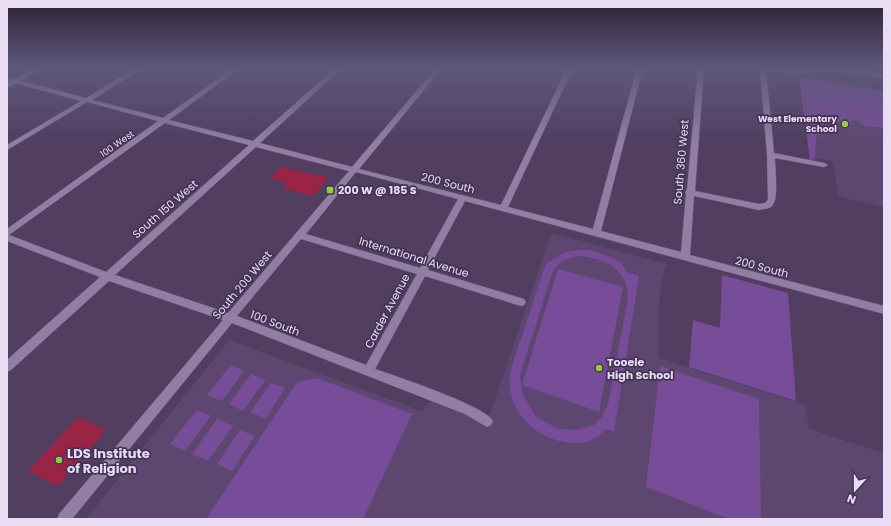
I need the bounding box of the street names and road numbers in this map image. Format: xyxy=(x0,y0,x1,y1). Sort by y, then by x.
street label: South 360 West xyxy=(669,119,693,205)
street label: 100 West xyxy=(98,128,136,160)
street label: 200 South xyxy=(420,169,476,197)
street label: South 150 West xyxy=(129,176,201,242)
street label: International Avenue xyxy=(357,233,471,281)
street label: South 200 West xyxy=(209,247,275,323)
street label: 200 South xyxy=(734,252,790,282)
street label: Carder Avenue xyxy=(361,271,414,351)
street label: 100 South xyxy=(248,306,302,340)

